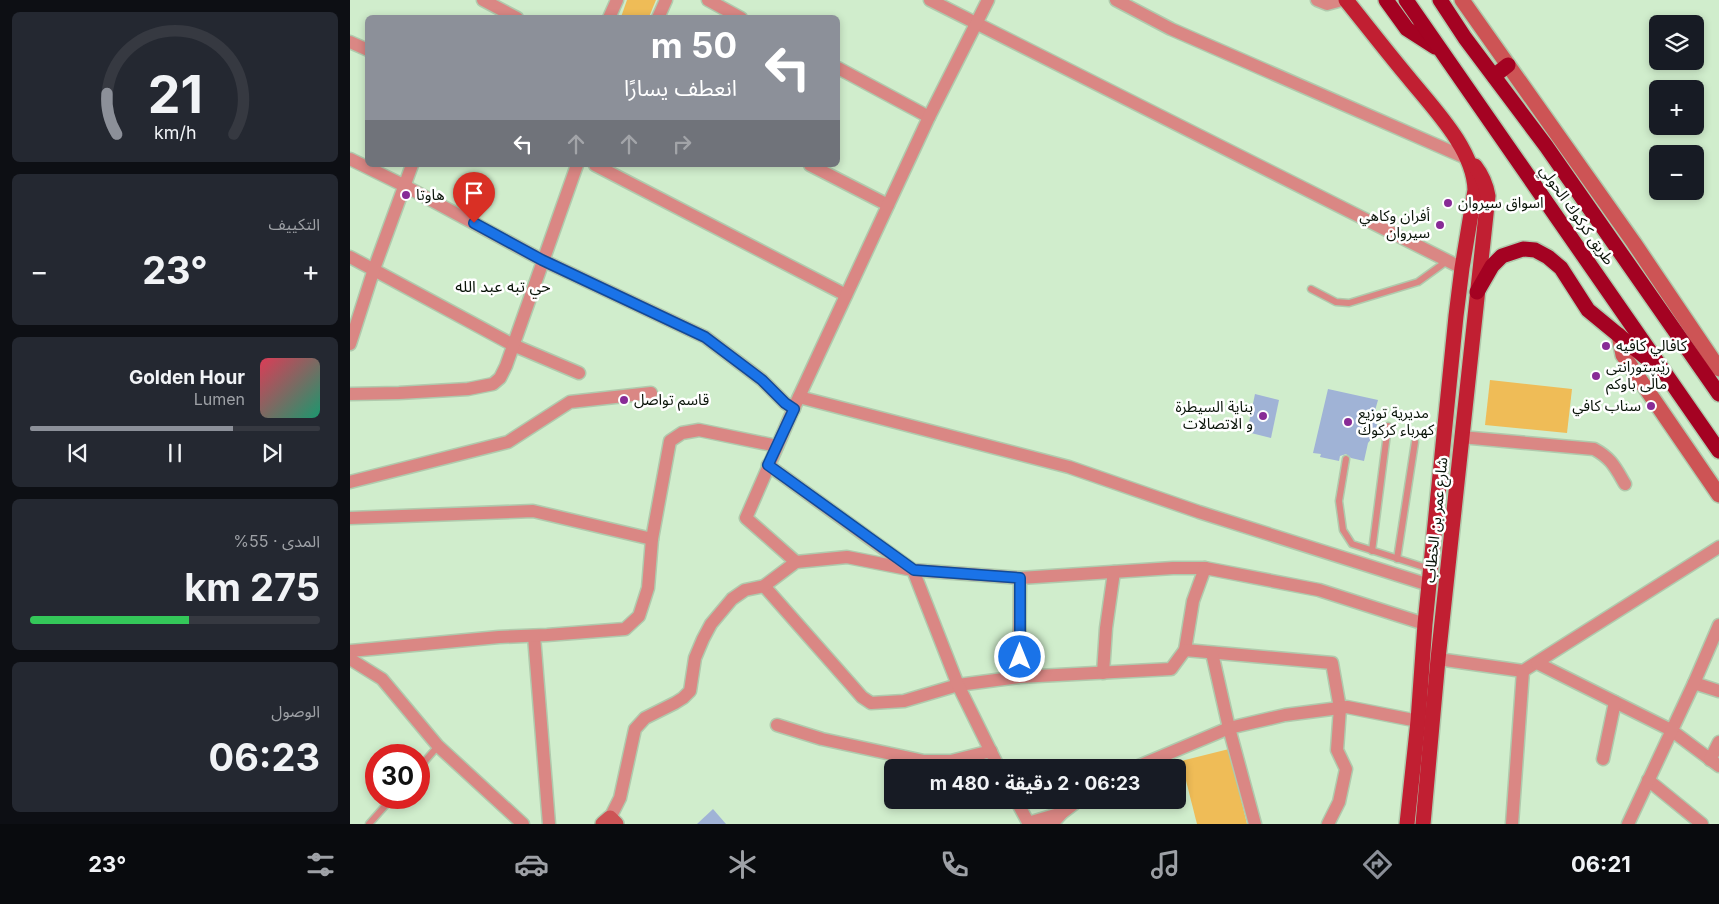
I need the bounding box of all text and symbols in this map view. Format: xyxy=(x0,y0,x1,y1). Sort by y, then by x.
map controls xyxy=(1649,15,1704,200)
button: layers xyxy=(1649,15,1704,70)
text: 50 m xyxy=(651,24,737,66)
icon: left xyxy=(755,35,820,100)
text: 21 xyxy=(147,63,203,126)
text: انعطف يسارًا xyxy=(624,75,737,101)
button: + xyxy=(1649,80,1704,135)
text: km/h xyxy=(154,122,196,143)
icon: left xyxy=(509,130,537,158)
icon: ahead xyxy=(562,130,590,158)
icon: ahead xyxy=(615,130,643,158)
icon: right xyxy=(668,130,696,158)
button: − xyxy=(1649,145,1704,200)
street label: طريق كركوك الحولي xyxy=(1534,161,1619,270)
pin xyxy=(453,172,495,223)
icon: arrive xyxy=(460,179,488,207)
place label: هاوتا xyxy=(416,185,445,204)
marker: هاوتا xyxy=(400,189,412,201)
place label: اسواق سيروان xyxy=(1458,193,1544,212)
marker: اسواق سيروان xyxy=(1442,197,1454,209)
place label: أفران وكاهي سيروان xyxy=(1359,206,1430,242)
text: التكييف xyxy=(268,214,320,234)
marker: أفران وكاهي سيروان xyxy=(1434,219,1446,231)
text: 23° xyxy=(142,247,208,293)
text: − xyxy=(30,254,49,288)
text: + xyxy=(301,254,320,288)
district label: حي تبه عبد الله xyxy=(455,276,551,299)
place label: كافالي كافيه xyxy=(1616,336,1688,357)
marker: كافالي كافيه xyxy=(1600,340,1612,352)
place label: رێستورانتی ماڵی باوکم xyxy=(1606,357,1670,395)
text: Golden Hour xyxy=(129,366,245,389)
marker: رێستورانتی ماڵی باوکم xyxy=(1590,370,1602,382)
text: Lumen xyxy=(194,389,245,409)
place label: قاسم تواصل xyxy=(634,390,709,411)
marker: قاسم تواصل xyxy=(618,394,630,406)
place label: سناب كافي xyxy=(1572,396,1641,417)
place label: بناية السيطرة و الاتصالات xyxy=(1176,397,1253,433)
marker: سناب كافي xyxy=(1645,400,1657,412)
place label: مديرية توزيع كهرباء كركوك xyxy=(1358,403,1435,439)
marker: بناية السيطرة و الاتصالات xyxy=(1257,410,1269,422)
marker: مديرية توزيع كهرباء كركوك xyxy=(1342,416,1354,428)
icon: previous xyxy=(64,439,92,467)
icon: pause xyxy=(161,439,189,467)
icon: next xyxy=(258,439,286,467)
street label: شارع عمر بن الخطاب xyxy=(1419,456,1455,584)
text: المدى · 55% xyxy=(233,531,320,551)
text: 275 km xyxy=(184,564,320,610)
position arrow xyxy=(993,630,1045,682)
text: الوصول xyxy=(271,701,320,721)
text: 06:23 xyxy=(209,734,320,780)
speed limit sign: 30 xyxy=(365,744,430,809)
text: 06:23 · 2 دقيقة · 480 m xyxy=(930,772,1140,795)
icon: filters xyxy=(303,847,338,882)
icon: car xyxy=(514,847,549,882)
icon: climate xyxy=(725,847,760,882)
icon: phone xyxy=(937,847,972,882)
icon: music xyxy=(1148,847,1183,882)
icon: directions xyxy=(1360,847,1395,882)
text: 23° xyxy=(88,851,126,877)
text: 06:21 xyxy=(1571,851,1631,877)

